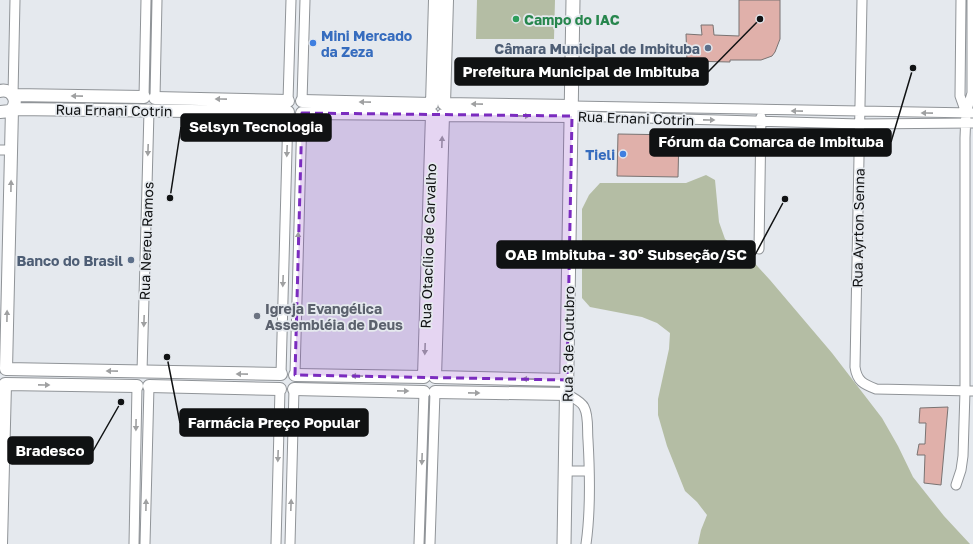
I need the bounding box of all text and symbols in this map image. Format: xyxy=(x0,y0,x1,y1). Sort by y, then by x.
place label: Campo do IAC xyxy=(524,11,620,28)
marker: Campo do IAC xyxy=(511,14,521,24)
place label: Mini Mercado da Zeza xyxy=(321,27,412,60)
marker: Mini Mercado da Zeza xyxy=(308,38,318,48)
place label: Câmara Municipal de Imbituba xyxy=(494,40,700,57)
marker: Câmara Municipal de Imbituba xyxy=(703,43,713,53)
callout: Prefeitura Municipal de Imbituba xyxy=(455,58,708,85)
text: Prefeitura Municipal de Imbituba xyxy=(463,62,700,80)
one-way arrow xyxy=(70,93,83,99)
one-way arrow xyxy=(214,96,227,102)
one-way arrow xyxy=(358,99,371,105)
street label: Rua Ernani Cotrin xyxy=(55,100,173,120)
one-way arrow xyxy=(471,101,483,108)
street label: Rua Ernani Cotrin xyxy=(577,107,695,129)
one-way arrow xyxy=(790,108,803,114)
one-way arrow xyxy=(921,109,933,116)
one-way arrow xyxy=(518,113,531,119)
callout: Selsyn Tecnologia xyxy=(181,114,331,141)
text: Selsyn Tecnologia xyxy=(189,117,323,135)
one-way arrow xyxy=(703,117,716,123)
callout: Fórum da Comarca de Imbituba xyxy=(650,129,891,156)
text: Fórum da Comarca de Imbituba xyxy=(658,132,884,150)
one-way arrow xyxy=(439,136,446,148)
one-way arrow xyxy=(145,144,151,157)
one-way arrow xyxy=(284,145,290,158)
place label: Tieli xyxy=(585,146,615,163)
marker: Tieli xyxy=(618,149,628,159)
street label: Rua Otacílio de Carvalho xyxy=(417,163,439,329)
street label: Rua Ayrton Senna xyxy=(848,168,868,288)
one-way arrow xyxy=(7,180,14,192)
street label: Rua Nereu Ramos xyxy=(135,181,157,301)
one-way arrow xyxy=(295,232,302,244)
callout: OAB Imbituba - 30° Subseção/SC xyxy=(497,241,755,268)
text: OAB Imbituba - 30° Subseção/SC xyxy=(505,245,747,263)
place label: Banco do Brasil xyxy=(16,252,123,269)
marker: Banco do Brasil xyxy=(126,255,136,265)
one-way arrow xyxy=(280,275,286,288)
street label: Rua 3 de Outubro xyxy=(558,286,578,402)
place label: Igreja Evangélica Assembléia de Deus xyxy=(265,300,403,333)
one-way arrow xyxy=(4,310,11,322)
marker: Igreja Evangélica Assembléia de Deus xyxy=(252,311,262,321)
one-way arrow xyxy=(140,315,147,327)
one-way arrow xyxy=(422,343,428,356)
one-way arrow xyxy=(106,368,118,375)
one-way arrow xyxy=(235,371,248,377)
one-way arrow xyxy=(350,373,363,379)
one-way arrow xyxy=(521,376,534,382)
one-way arrow xyxy=(38,382,51,388)
one-way arrow xyxy=(397,388,410,394)
one-way arrow xyxy=(468,390,481,396)
callout: Farmácia Preço Popular xyxy=(180,409,368,436)
text: Farmácia Preço Popular xyxy=(188,413,361,431)
one-way arrow xyxy=(133,419,140,431)
callout: Bradesco xyxy=(8,437,93,464)
text: Bradesco xyxy=(15,441,85,459)
one-way arrow xyxy=(275,450,281,463)
one-way arrow xyxy=(419,453,425,466)
one-way arrow xyxy=(143,498,149,511)
one-way arrow xyxy=(288,499,295,511)

